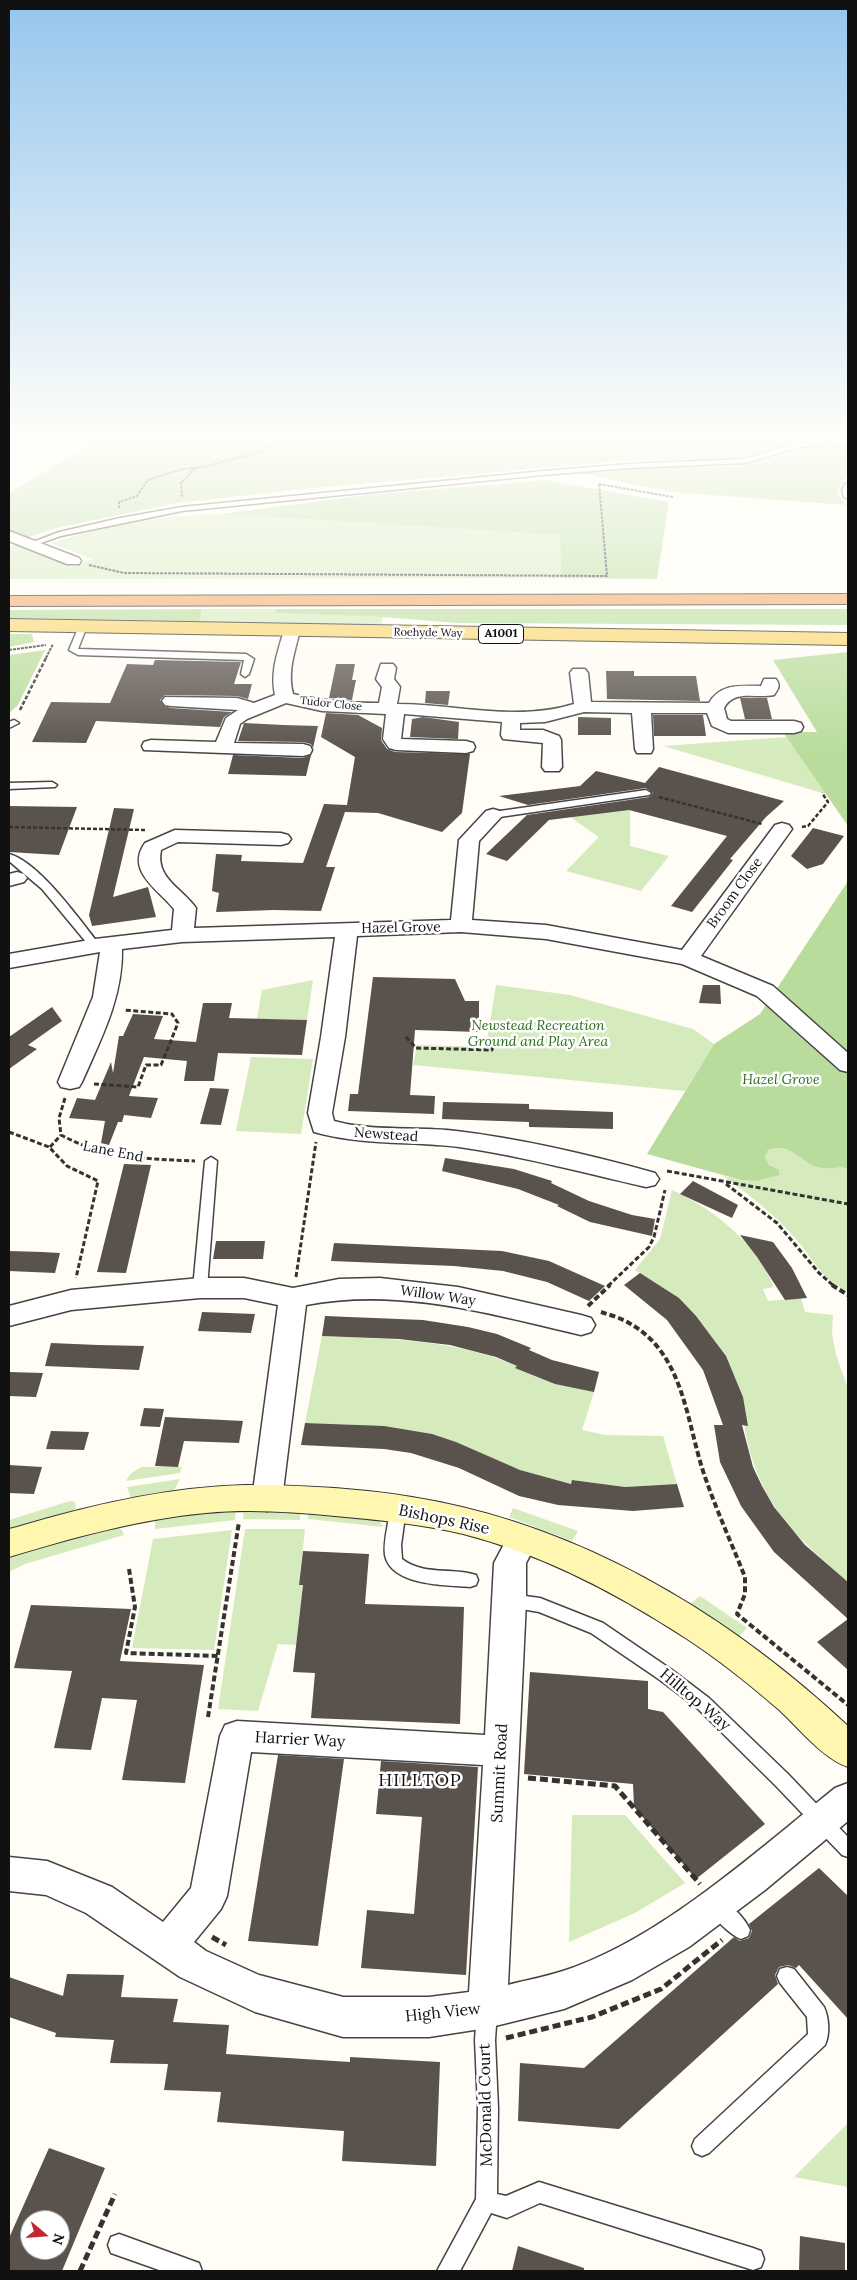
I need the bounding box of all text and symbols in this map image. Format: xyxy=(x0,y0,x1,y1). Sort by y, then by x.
road number: A1001 xyxy=(478,624,524,644)
street label: Roehyde Way xyxy=(394,626,462,640)
street label: Tudor Close xyxy=(299,694,363,714)
street label: Broom Close xyxy=(704,854,766,932)
street label: Hazel Grove xyxy=(361,919,441,937)
park label: Newstead Recreation Ground and Play Area xyxy=(468,1018,608,1050)
park label: Hazel Grove xyxy=(742,1072,820,1088)
street label: Newstead xyxy=(353,1124,419,1146)
street label: Lane End xyxy=(81,1138,145,1166)
street label: Willow Way xyxy=(399,1282,477,1310)
street label: Bishops Rise xyxy=(397,1501,491,1539)
street label: Hilltop Way xyxy=(656,1665,734,1735)
street label: Summit Road xyxy=(488,1723,512,1823)
street label: Harrier Way xyxy=(254,1728,346,1752)
district label: HILLTOP xyxy=(377,1770,463,1792)
street label: High View xyxy=(404,1999,482,2027)
street label: McDonald Court xyxy=(475,2043,497,2167)
north arrow xyxy=(20,2210,70,2260)
text: N xyxy=(48,2231,69,2247)

